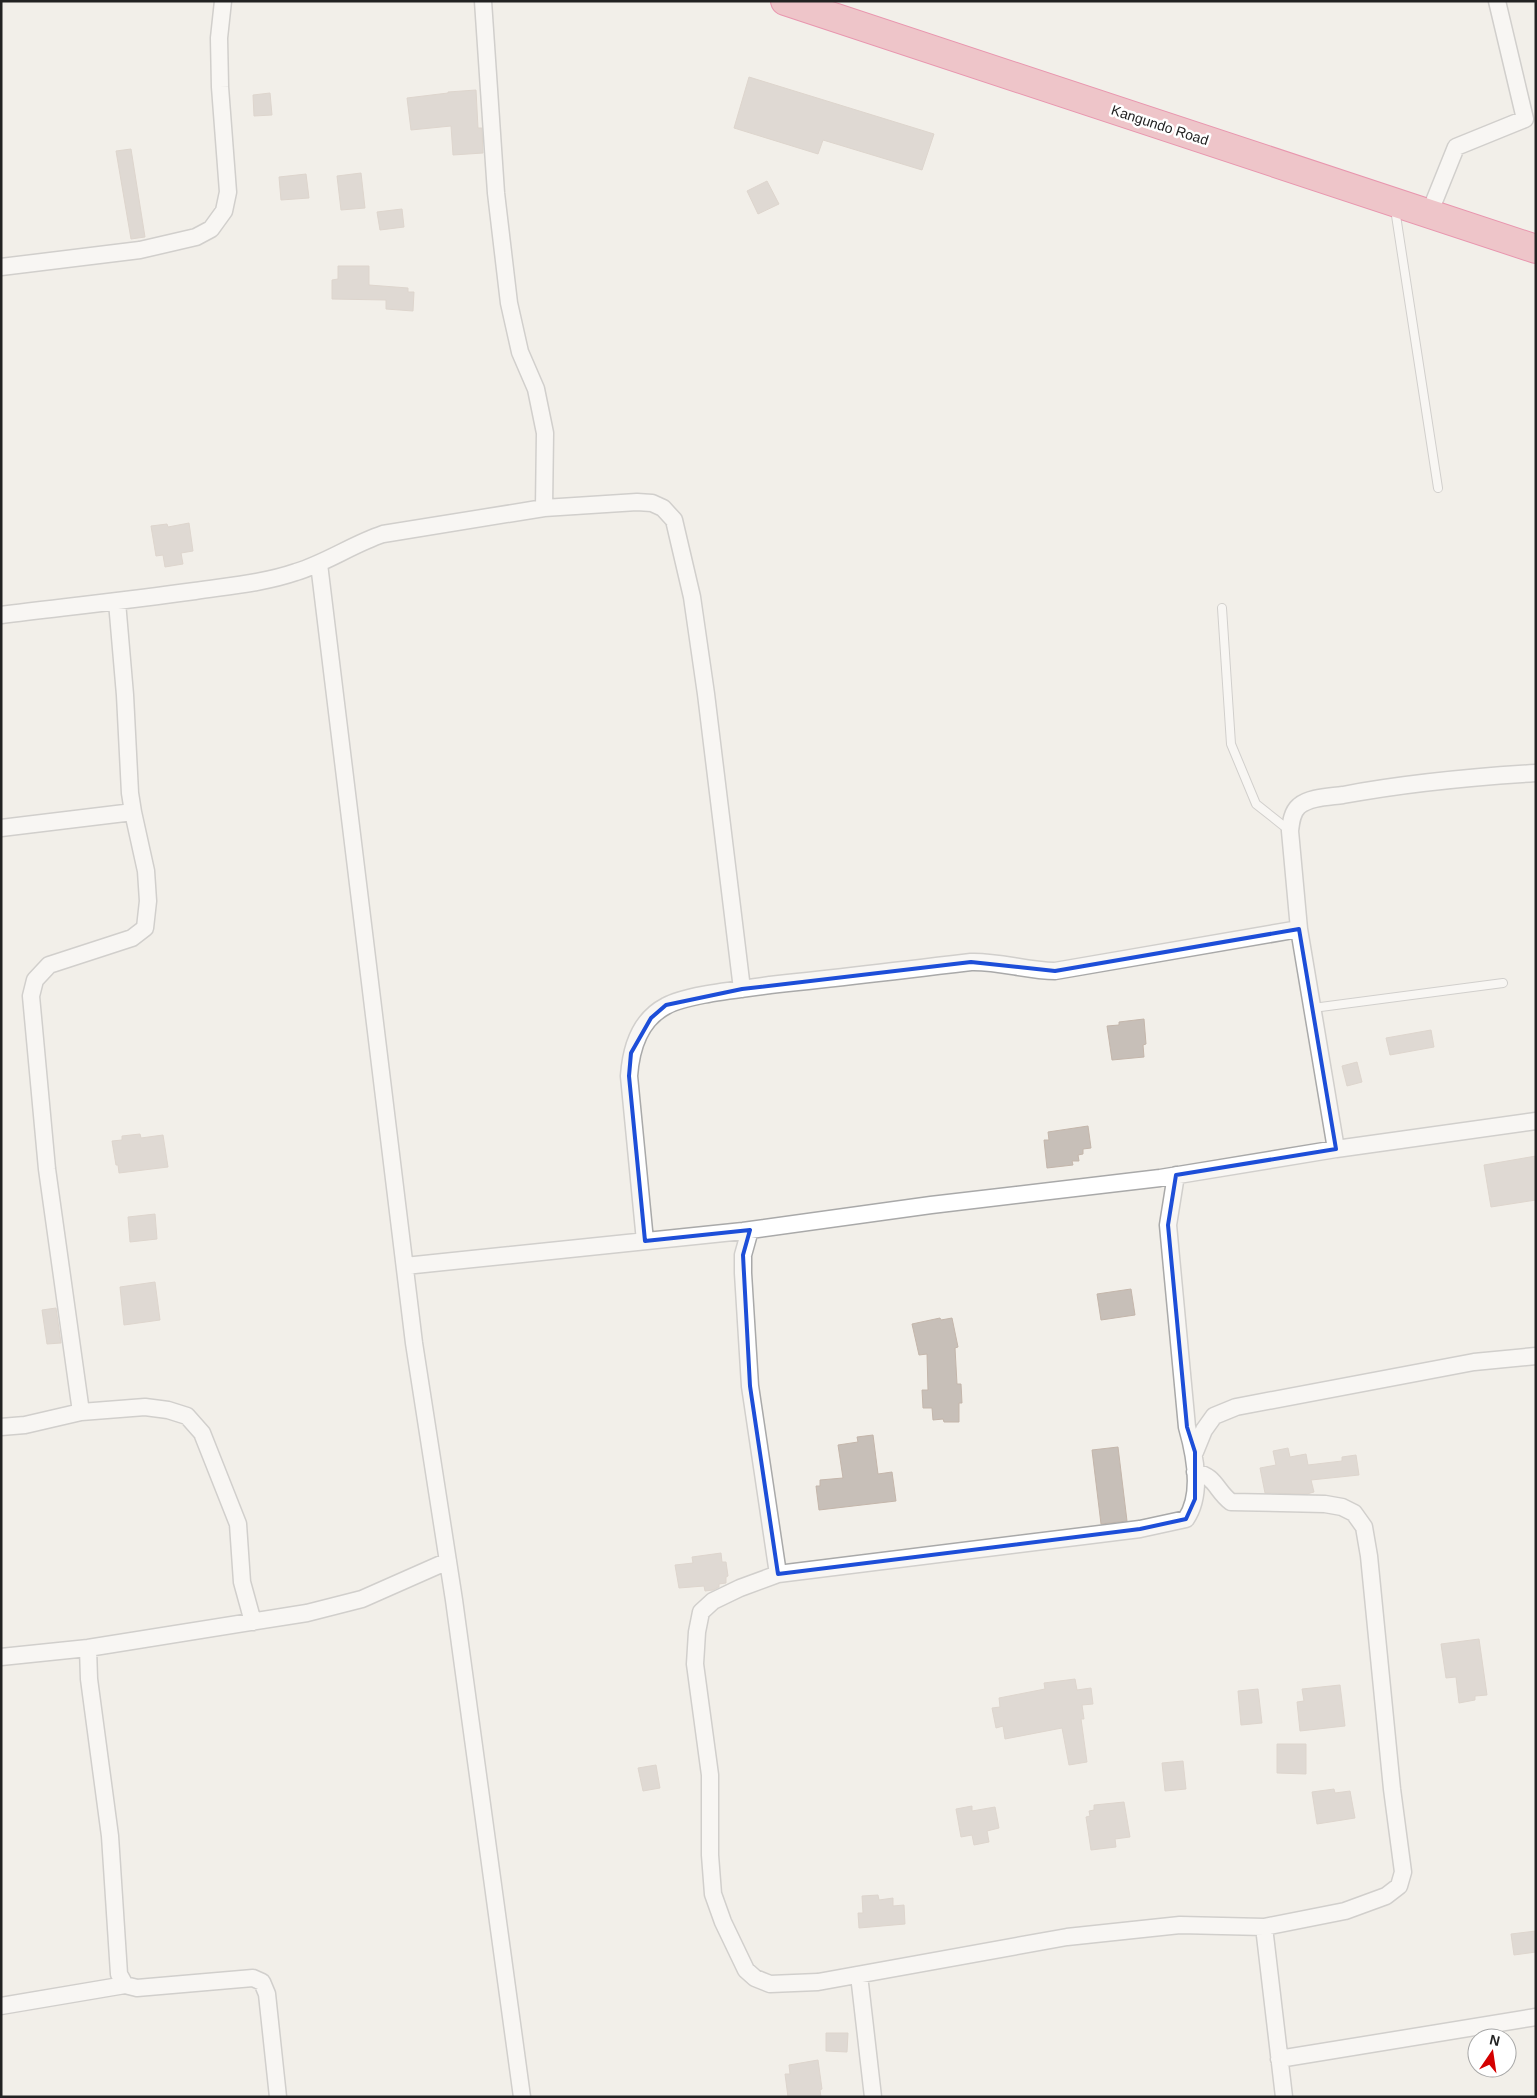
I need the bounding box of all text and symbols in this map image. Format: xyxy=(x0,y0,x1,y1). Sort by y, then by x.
street label: Kangundo Road xyxy=(1109,102,1211,148)
north arrow xyxy=(1467,2028,1517,2078)
text: N xyxy=(1488,2031,1502,2049)

